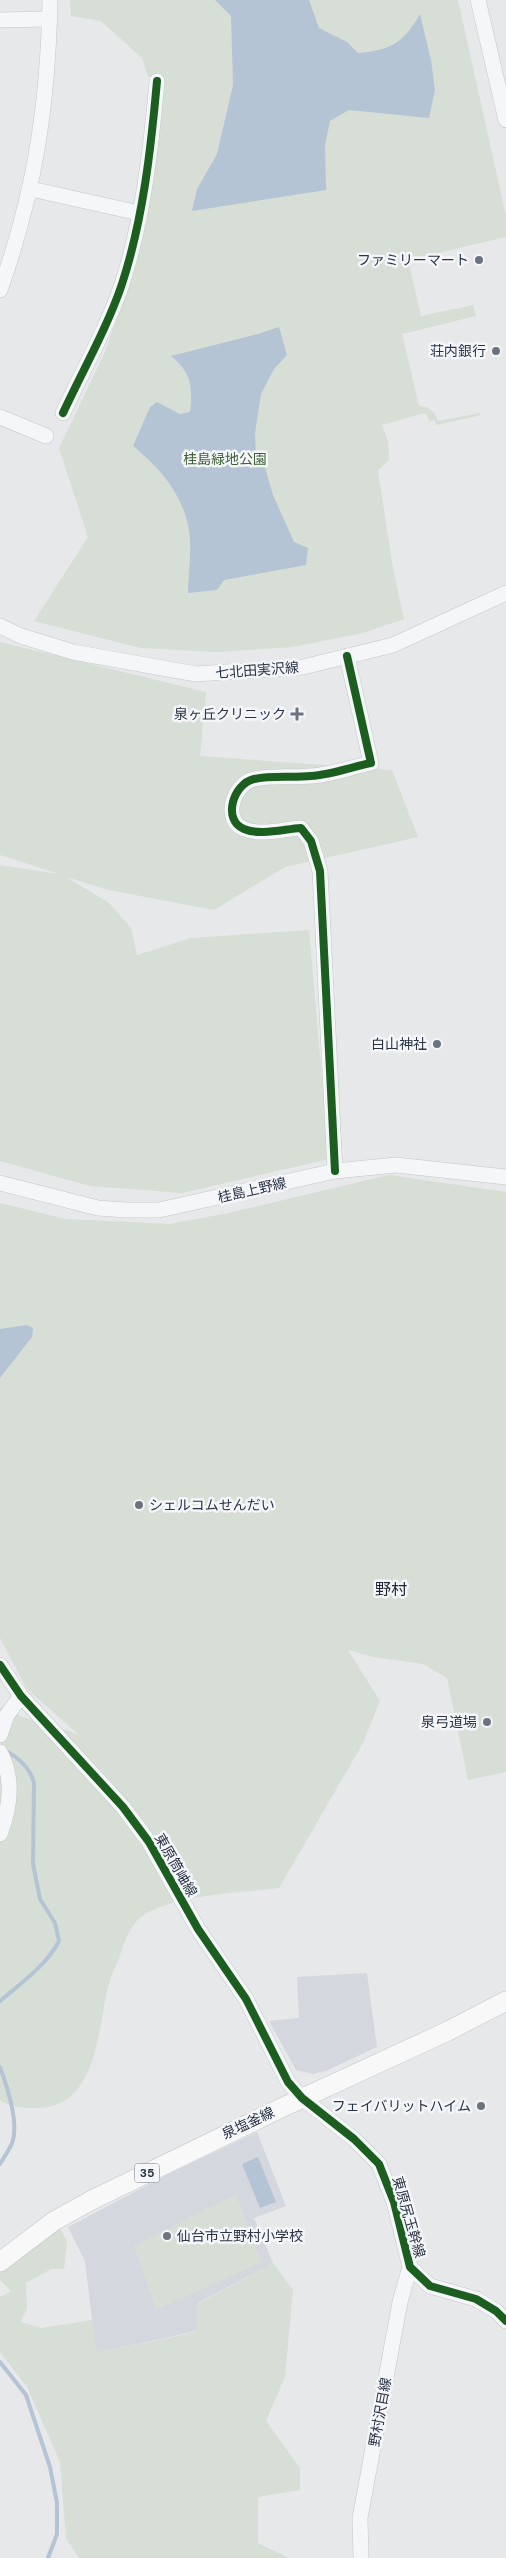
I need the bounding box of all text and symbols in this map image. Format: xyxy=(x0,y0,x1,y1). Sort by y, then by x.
place label: ファミリーマート xyxy=(357,251,469,269)
marker: ファミリーマート xyxy=(473,254,485,266)
place label: 荘内銀行 xyxy=(430,342,486,360)
marker: 荘内銀行 xyxy=(490,345,502,357)
park label: 桂島緑地公園 xyxy=(183,450,267,468)
street label: 七北田実沢線 xyxy=(214,658,300,682)
place label: 泉ヶ丘クリニック xyxy=(174,705,286,723)
marker: 泉ヶ丘クリニック xyxy=(290,707,304,721)
place label: 白山神社 xyxy=(371,1035,427,1053)
marker: 白山神社 xyxy=(431,1038,443,1050)
street label: 桂島上野線 xyxy=(216,1173,288,1207)
place label: シェルコムせんだい xyxy=(149,1496,275,1514)
marker: シェルコムせんだい xyxy=(133,1499,145,1511)
district label: 野村 xyxy=(375,1579,407,1600)
place label: 泉弓道場 xyxy=(421,1713,477,1731)
marker: 泉弓道場 xyxy=(481,1716,493,1728)
street label: 東原筒岫線 xyxy=(151,1830,201,1900)
place label: フェイバリットハイム xyxy=(332,2097,471,2115)
marker: フェイバリットハイム xyxy=(475,2100,487,2112)
street label: 泉塩釜線 xyxy=(219,2103,277,2143)
road number: 35 xyxy=(134,2164,160,2182)
street label: 東原尻玉幹線 xyxy=(389,2174,429,2260)
place label: 仙台市立野村小学校 xyxy=(177,2227,303,2245)
marker: 仙台市立野村小学校 xyxy=(161,2230,173,2242)
street label: 野村沢目線 xyxy=(365,2376,395,2448)

